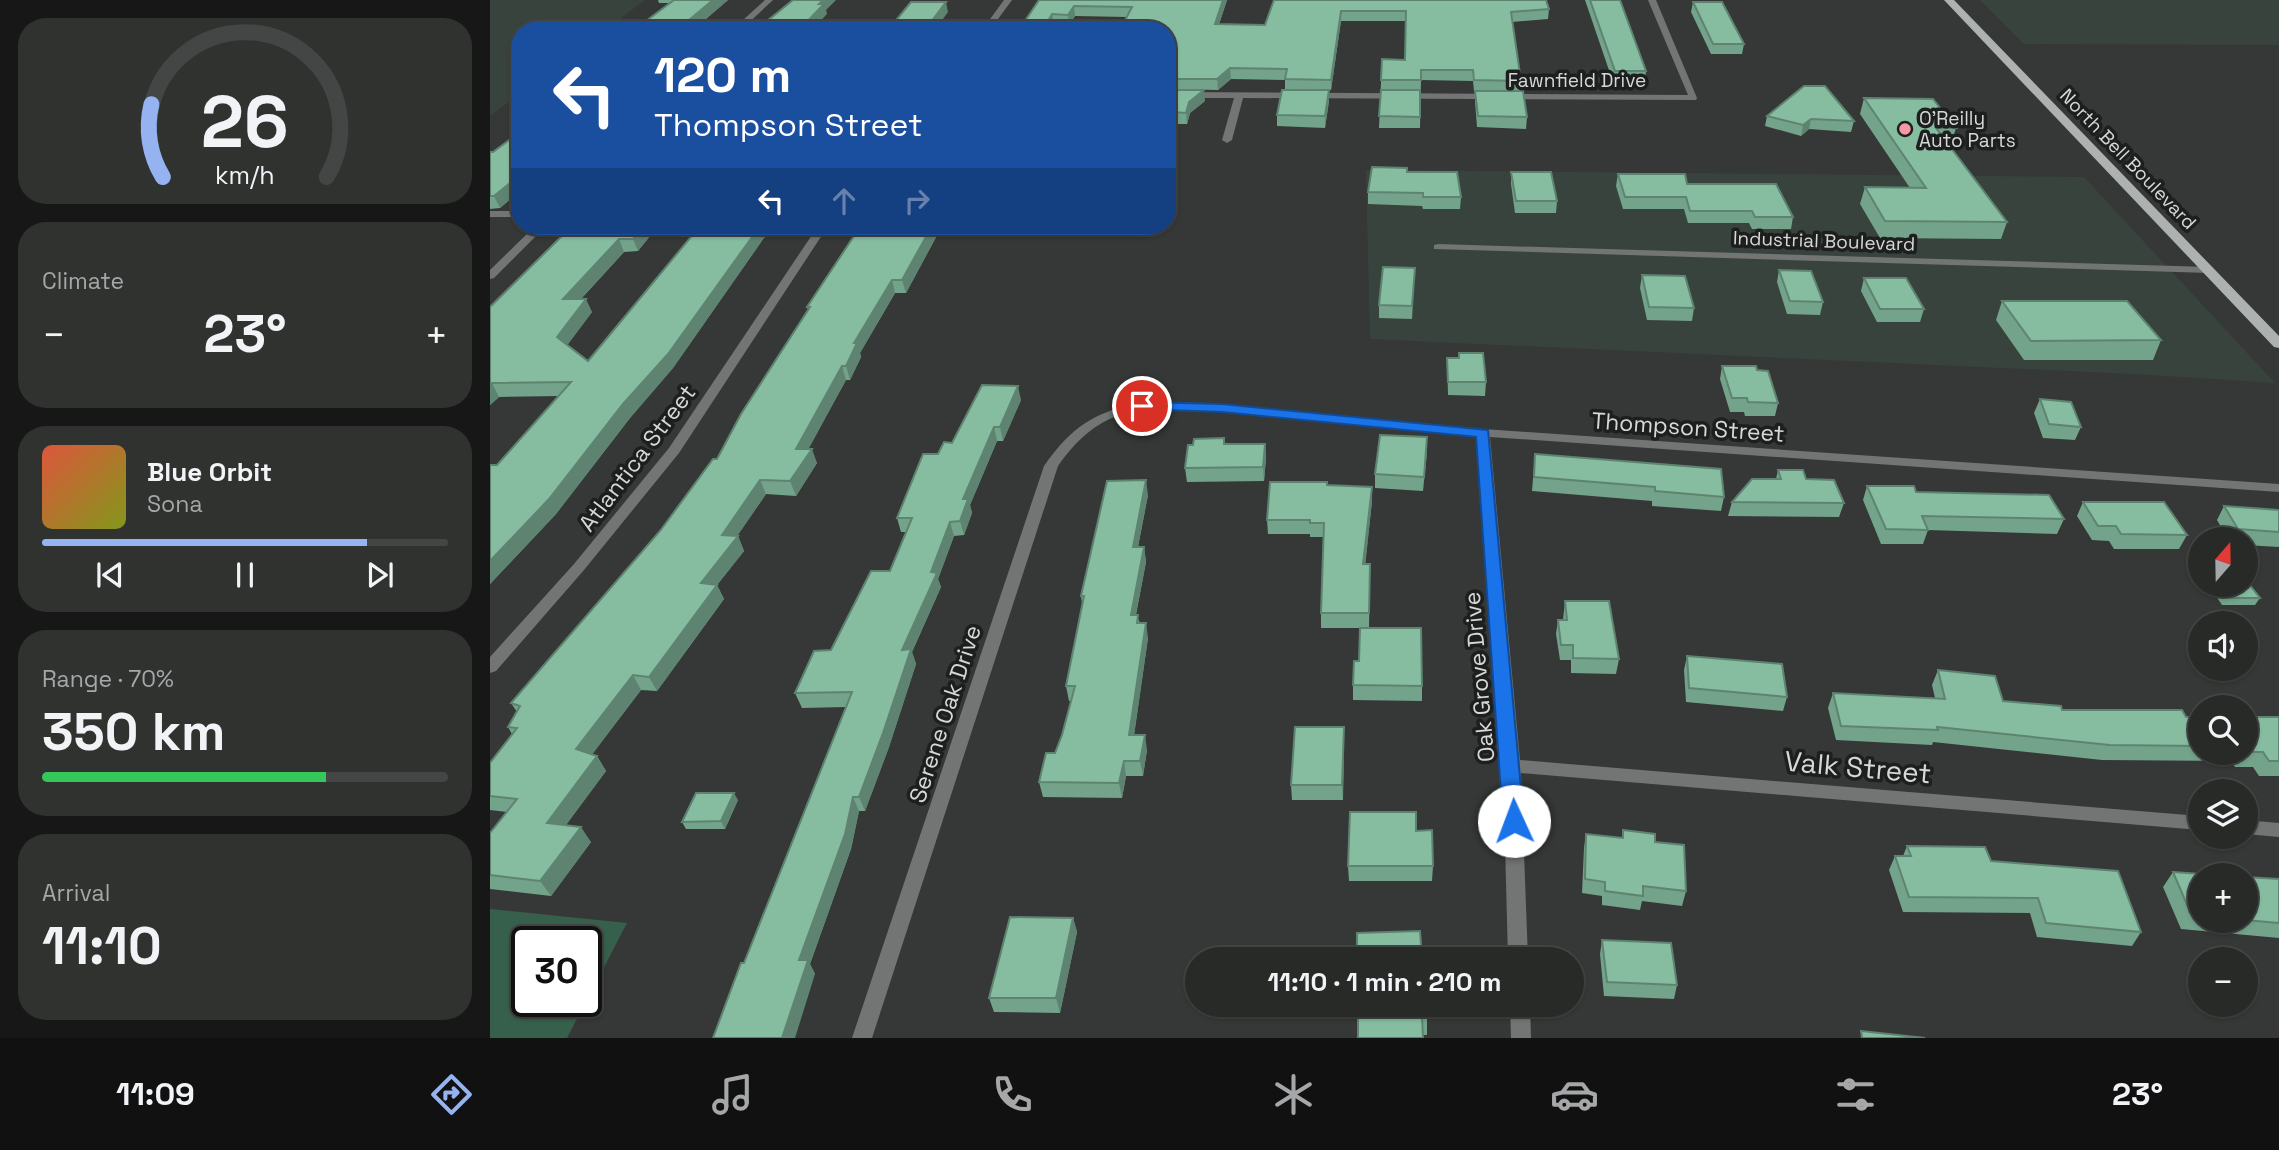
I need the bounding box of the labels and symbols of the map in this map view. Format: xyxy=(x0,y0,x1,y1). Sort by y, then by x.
street label: Fawnfield Drive xyxy=(1508,68,1646,93)
street label: North Bell Boulevard xyxy=(2054,83,2202,235)
place label: O'Reilly Auto Parts xyxy=(1919,106,2016,153)
marker: O'Reilly Auto Parts xyxy=(1897,121,1913,137)
street label: Industrial Boulevard xyxy=(1732,225,1916,257)
pin xyxy=(1112,376,1172,436)
street label: Atlantica Street xyxy=(572,378,702,538)
street label: Thompson Street xyxy=(1591,405,1785,449)
north arrow xyxy=(2188,527,2258,597)
street label: Oak Grove Drive xyxy=(1457,591,1501,763)
street label: Serene Oak Drive xyxy=(902,621,988,807)
street label: Valk Street xyxy=(1783,743,1933,791)
position arrow xyxy=(1477,784,1551,858)
speed limit sign: 30 xyxy=(511,926,602,1017)

